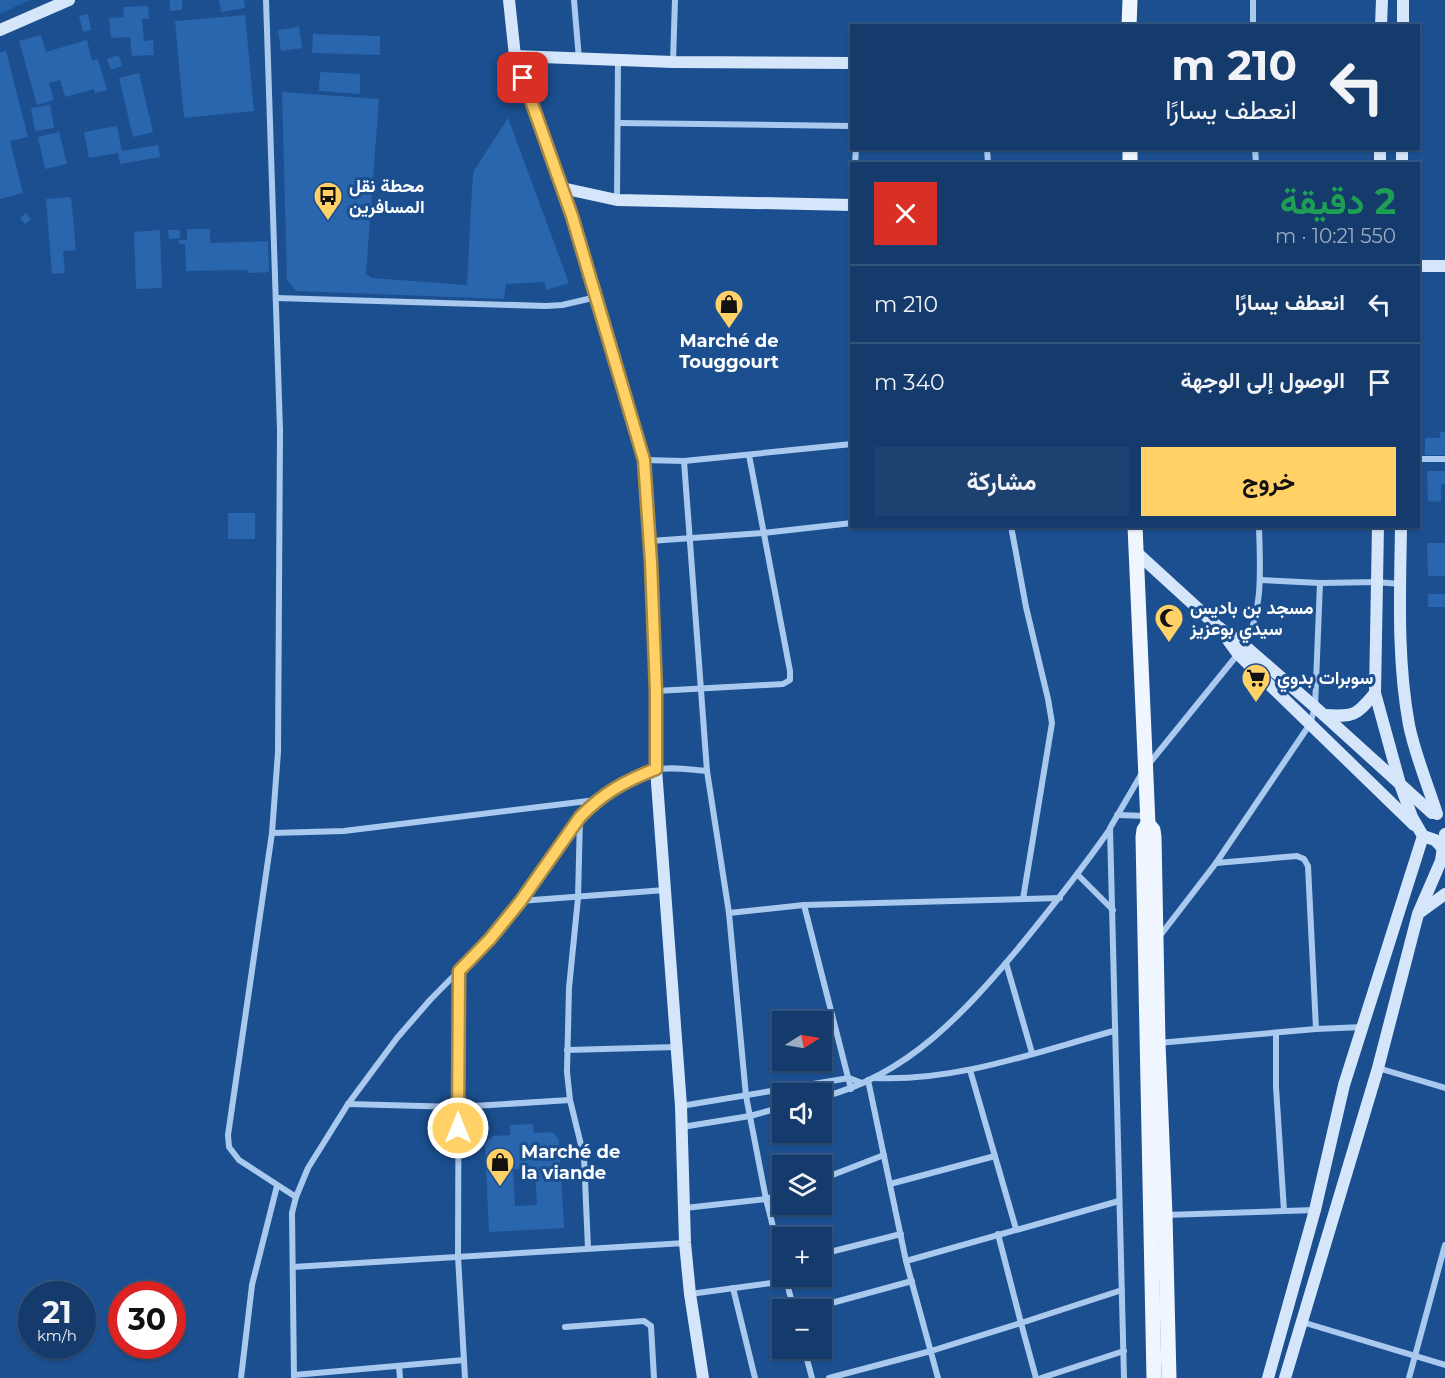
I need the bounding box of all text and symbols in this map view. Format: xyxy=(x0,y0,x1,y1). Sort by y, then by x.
text: 210 m xyxy=(1171,39,1297,91)
icon: left xyxy=(1318,48,1396,126)
pin xyxy=(497,52,548,103)
icon: arrive xyxy=(506,61,539,94)
text: انعطف يسارًا xyxy=(1165,93,1297,126)
place label: محطة نقل المسافرين xyxy=(349,175,425,218)
text: 2 دقيقة xyxy=(1280,179,1396,223)
bus stop icon: محطة نقل المسافرين xyxy=(312,180,344,222)
button: close xyxy=(874,182,937,245)
text: 550 m · 10:21 xyxy=(1275,224,1396,248)
shop icon: Marché de Touggourt xyxy=(713,288,745,330)
icon: left xyxy=(1363,288,1396,321)
text: انعطف يسارًا xyxy=(1235,289,1345,316)
text: 210 m xyxy=(874,291,938,318)
place label: Marché de Touggourt xyxy=(679,330,779,373)
icon: arrive xyxy=(1363,366,1396,399)
text: الوصول إلى الوجهة xyxy=(1180,367,1345,394)
text: 340 m xyxy=(874,369,945,396)
button: مشاركة xyxy=(874,447,1129,516)
button: خروج xyxy=(1141,447,1396,516)
place label: مسجد بن باديس سيدي بوعزيز xyxy=(1189,597,1314,644)
mosque icon: مسجد بن باديس سيدي بوعزيز xyxy=(1153,602,1185,644)
supermarket icon: سوبرات بدوي xyxy=(1240,662,1272,704)
place label: سوبرات بدوي xyxy=(1277,667,1373,693)
north arrow xyxy=(772,1011,832,1071)
map controls xyxy=(772,1011,832,1359)
button: sound xyxy=(772,1083,832,1143)
position arrow xyxy=(426,1096,490,1160)
place label: Marché de la viande xyxy=(521,1141,620,1184)
shop icon: Marché de la viande xyxy=(484,1146,516,1188)
button: layers xyxy=(772,1155,832,1215)
button: + xyxy=(772,1227,832,1287)
speed limit sign: 30 xyxy=(108,1281,186,1359)
text: 21 xyxy=(42,1294,72,1331)
button: − xyxy=(772,1299,832,1359)
text: km/h xyxy=(37,1326,77,1345)

